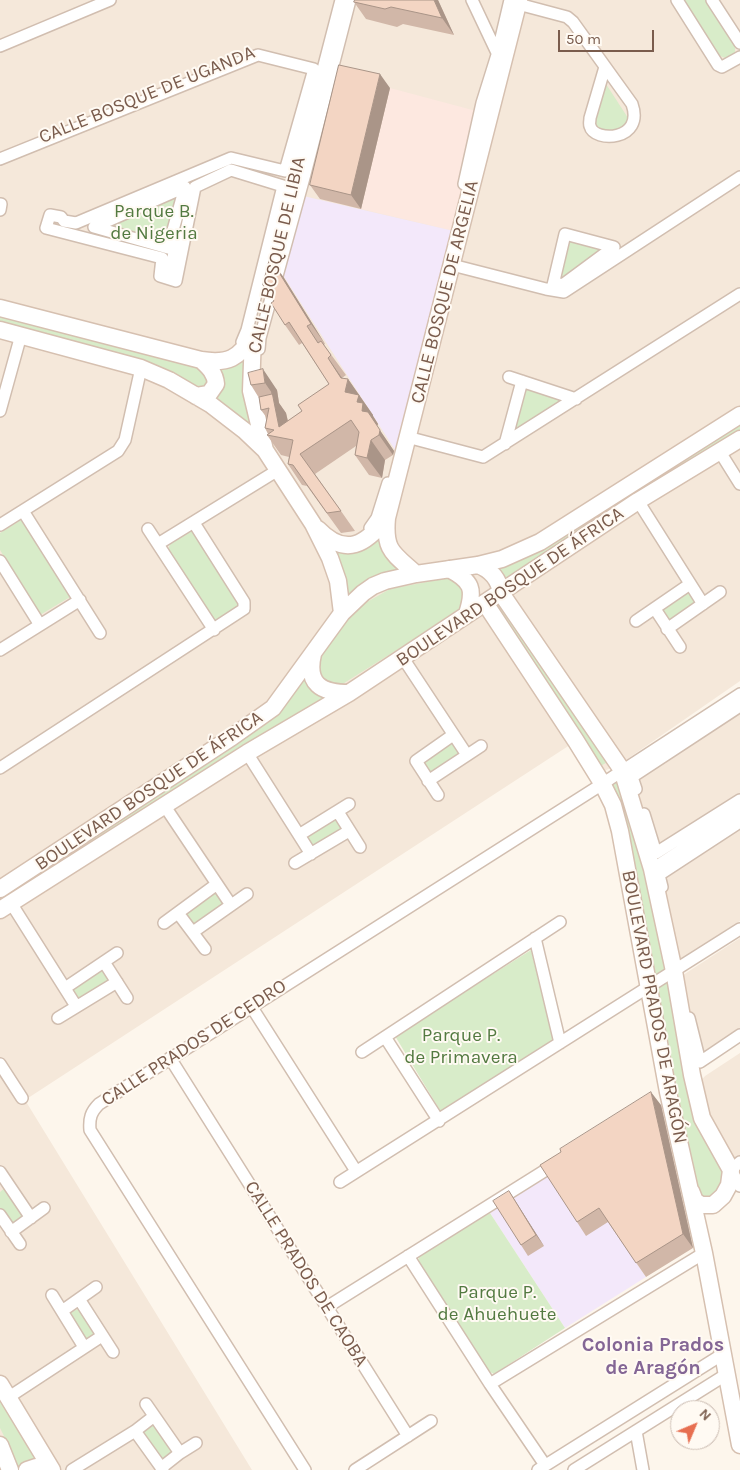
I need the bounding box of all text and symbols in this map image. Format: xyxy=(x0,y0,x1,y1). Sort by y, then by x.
scale bar xyxy=(560,20,656,52)
text: 50 m xyxy=(566,30,601,48)
street label: CALLE BOSQUE DE UGANDA xyxy=(36,41,258,149)
street label: CALLE BOSQUE DE LIBIA xyxy=(243,154,311,356)
street label: CALLE BOSQUE DE ARGELIA xyxy=(406,178,484,406)
park label: Parque B. de Nigeria xyxy=(110,201,198,245)
street label: BOULEVARD BOSQUE DE ÁFRICA xyxy=(392,502,628,672)
street label: BOULEVARD BOSQUE DE ÁFRICA xyxy=(31,706,267,876)
street label: BOULEVARD PRADOS DE ARAGÓN xyxy=(616,868,692,1146)
street label: CALLE PRADOS DE CEDRO xyxy=(97,975,291,1111)
park label: Parque P. de Primavera xyxy=(404,1025,518,1069)
street label: CALLE PRADOS DE CAOBA xyxy=(239,1177,373,1371)
park label: Parque P. de Ahuehuete xyxy=(438,1282,556,1326)
district label: Colonia Prados de Aragón xyxy=(582,1333,724,1380)
north arrow xyxy=(670,1400,720,1450)
text: N xyxy=(696,1405,715,1424)

